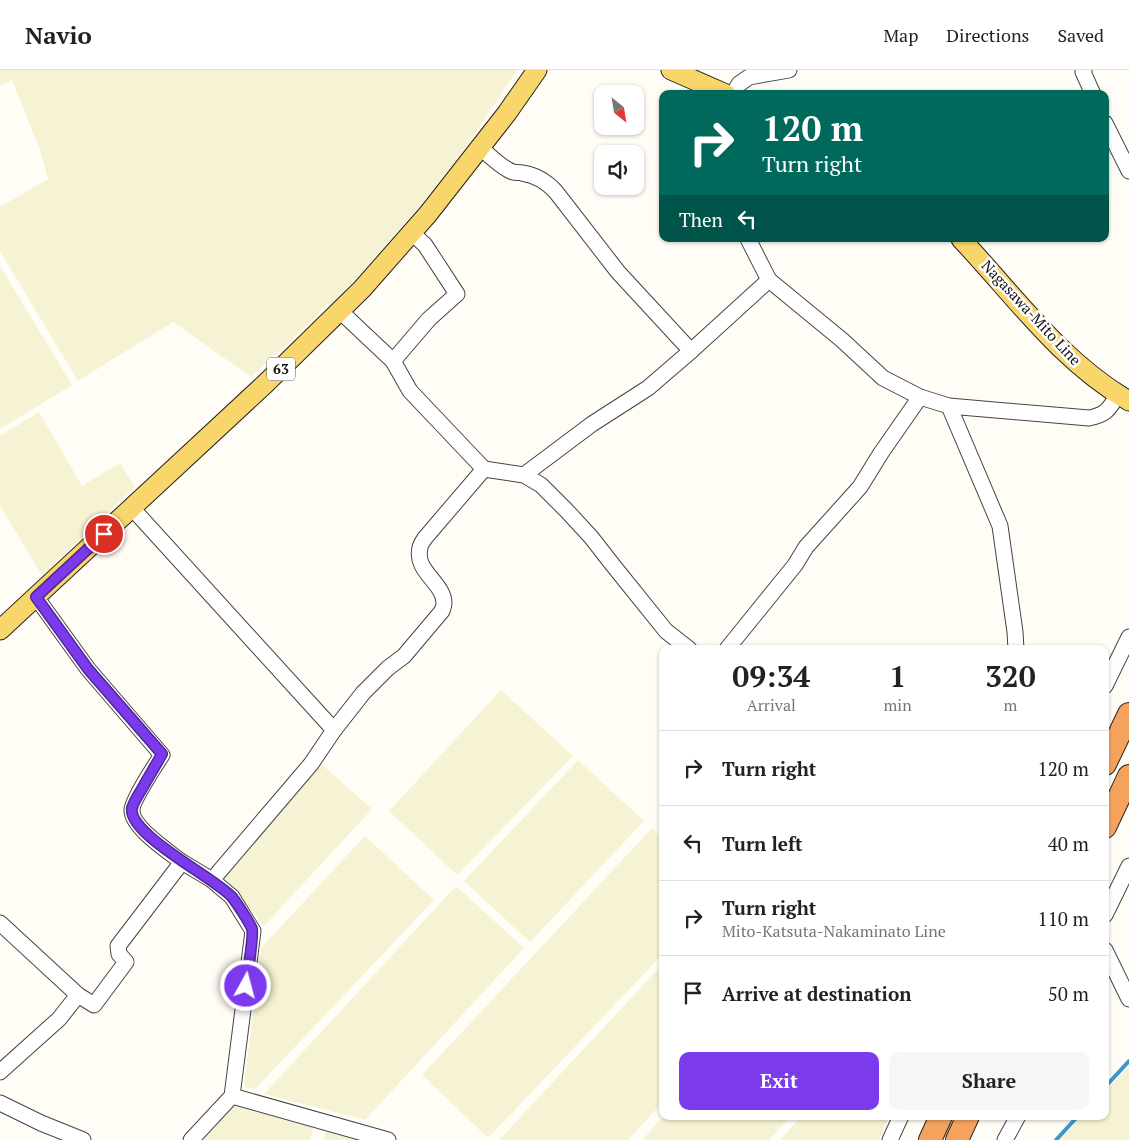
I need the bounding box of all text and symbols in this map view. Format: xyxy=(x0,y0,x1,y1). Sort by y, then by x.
text: Navio xyxy=(25,19,92,51)
text: Map xyxy=(883,23,918,47)
text: Directions xyxy=(946,23,1029,47)
text: Saved xyxy=(1057,23,1104,47)
north arrow xyxy=(594,85,644,135)
map controls xyxy=(594,85,644,195)
text: 120 m xyxy=(762,105,863,151)
icon: right xyxy=(679,110,744,175)
button: sound xyxy=(594,145,644,195)
text: Turn right xyxy=(762,149,862,178)
icon: left xyxy=(733,205,761,233)
text: Then xyxy=(679,207,723,232)
street label: Nagasawa-Mito Line xyxy=(978,255,1086,369)
road number: 63 xyxy=(267,358,295,380)
pin xyxy=(83,513,125,555)
icon: arrive xyxy=(90,520,118,548)
text: 09:34 xyxy=(732,656,810,696)
text: 1 xyxy=(889,656,906,696)
text: 320 xyxy=(985,656,1036,696)
text: Arrival xyxy=(747,694,796,716)
text: min xyxy=(884,694,912,716)
text: m xyxy=(1003,694,1017,716)
icon: right xyxy=(679,754,707,782)
text: Turn right xyxy=(722,756,816,781)
text: 120 m xyxy=(1038,756,1089,781)
icon: left xyxy=(679,829,707,857)
text: Turn left xyxy=(722,831,803,856)
text: 40 m xyxy=(1048,831,1089,856)
text: Turn right xyxy=(722,895,816,920)
icon: right xyxy=(679,904,707,932)
text: 110 m xyxy=(1038,906,1089,931)
text: Mito-Katsuta-Nakaminato Line xyxy=(722,920,946,942)
position arrow xyxy=(219,959,271,1011)
icon: arrive xyxy=(679,979,707,1007)
text: Arrive at destination xyxy=(722,981,911,1006)
text: 50 m xyxy=(1048,981,1089,1006)
button: Exit xyxy=(679,1052,879,1110)
button: Share xyxy=(889,1052,1089,1110)

